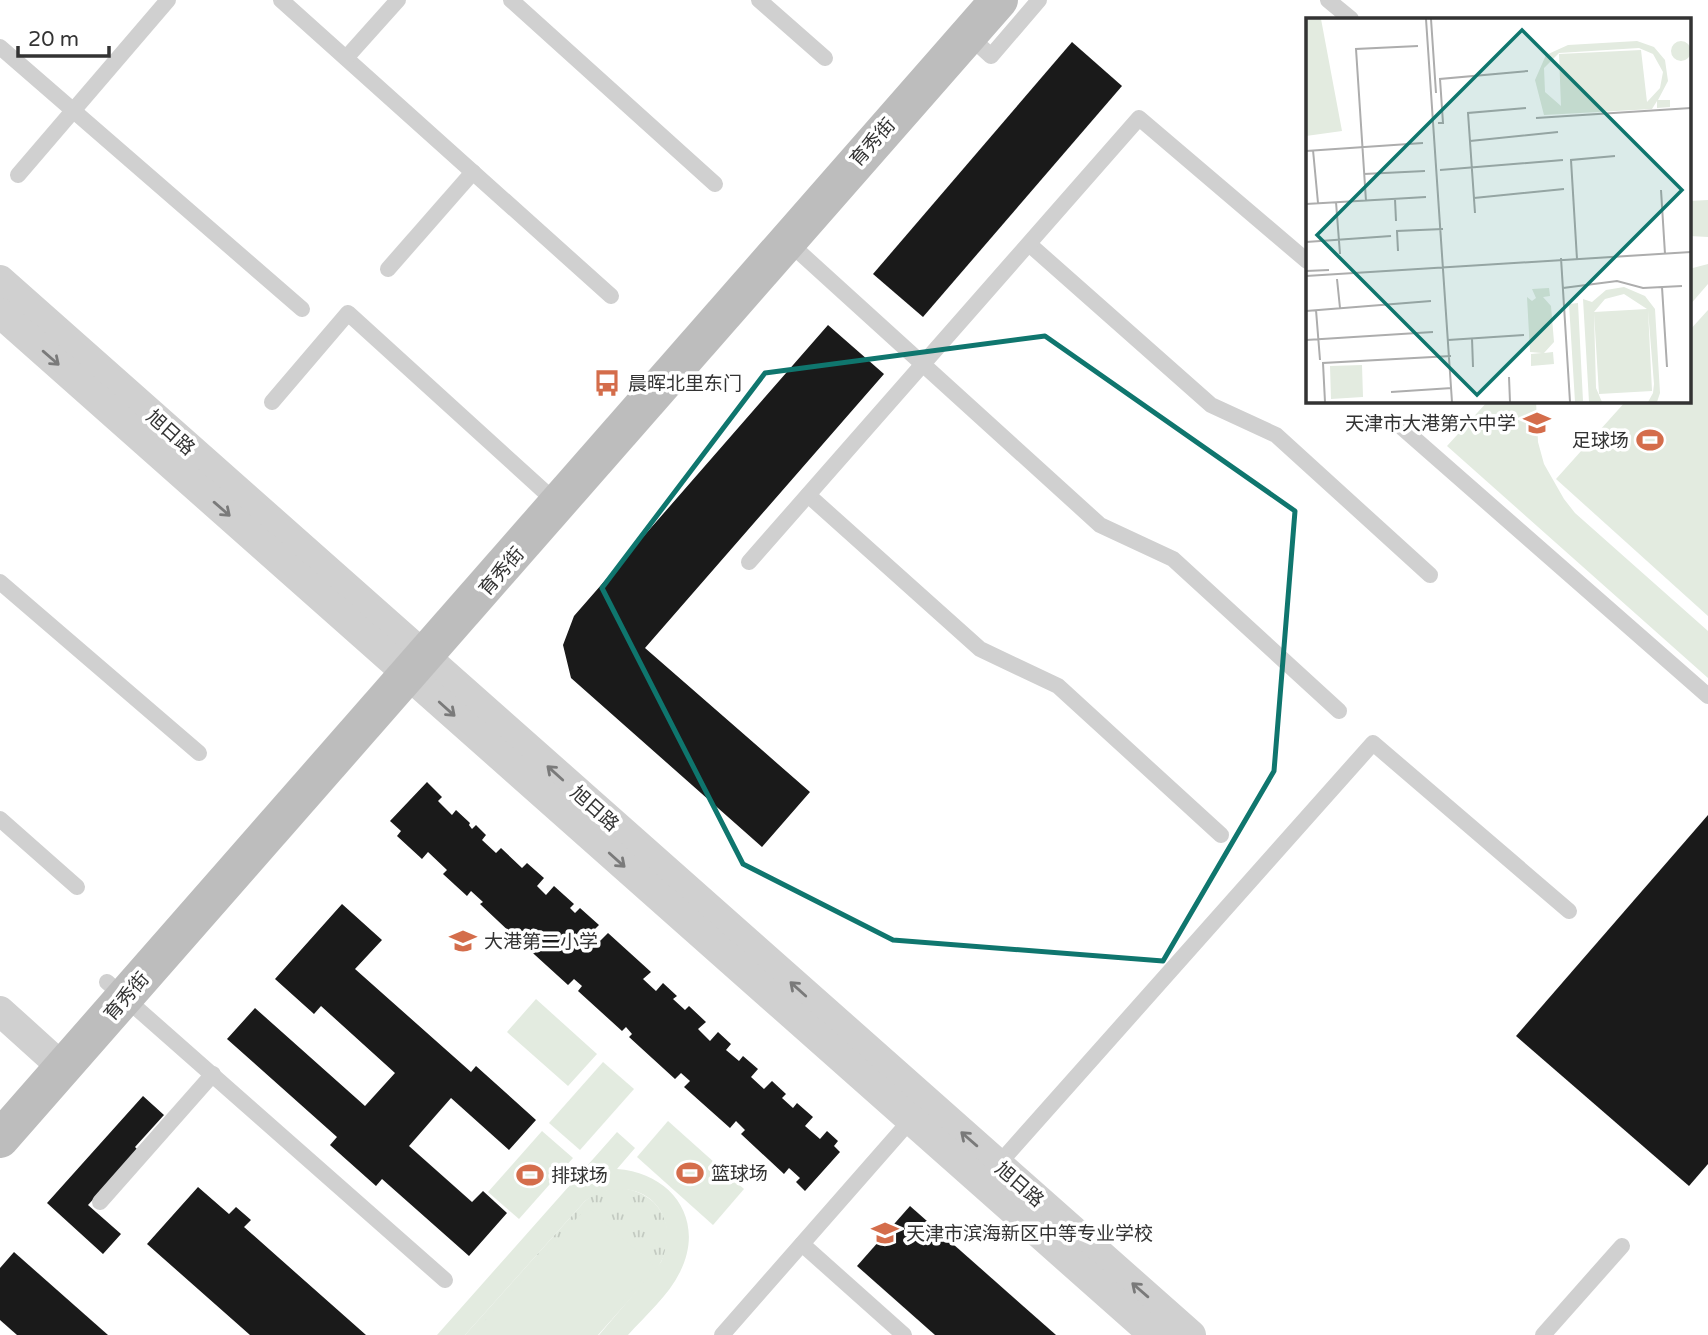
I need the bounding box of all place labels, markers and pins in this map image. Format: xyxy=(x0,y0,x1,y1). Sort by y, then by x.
bus stop icon: 晨晖北里东门 xyxy=(592,368,622,398)
place label: 晨晖北里东门 xyxy=(628,373,742,395)
school or university icon: 天津市大港第六中学 xyxy=(1522,408,1552,438)
place label: 天津市大港第六中学 xyxy=(1345,413,1516,435)
sports icon: 足球场 xyxy=(1635,425,1665,455)
place label: 足球场 xyxy=(1572,430,1629,452)
school or university icon: 大港第二小学 xyxy=(448,926,478,956)
place label: 大港第二小学 xyxy=(484,931,598,953)
sports icon: 篮球场 xyxy=(675,1158,705,1188)
sports icon: 排球场 xyxy=(515,1160,545,1190)
place label: 篮球场 xyxy=(711,1163,768,1185)
place label: 排球场 xyxy=(551,1165,608,1187)
school or university icon: 天津市滨海新区中等专业学校 xyxy=(870,1218,900,1248)
place label: 天津市滨海新区中等专业学校 xyxy=(906,1223,1153,1245)

